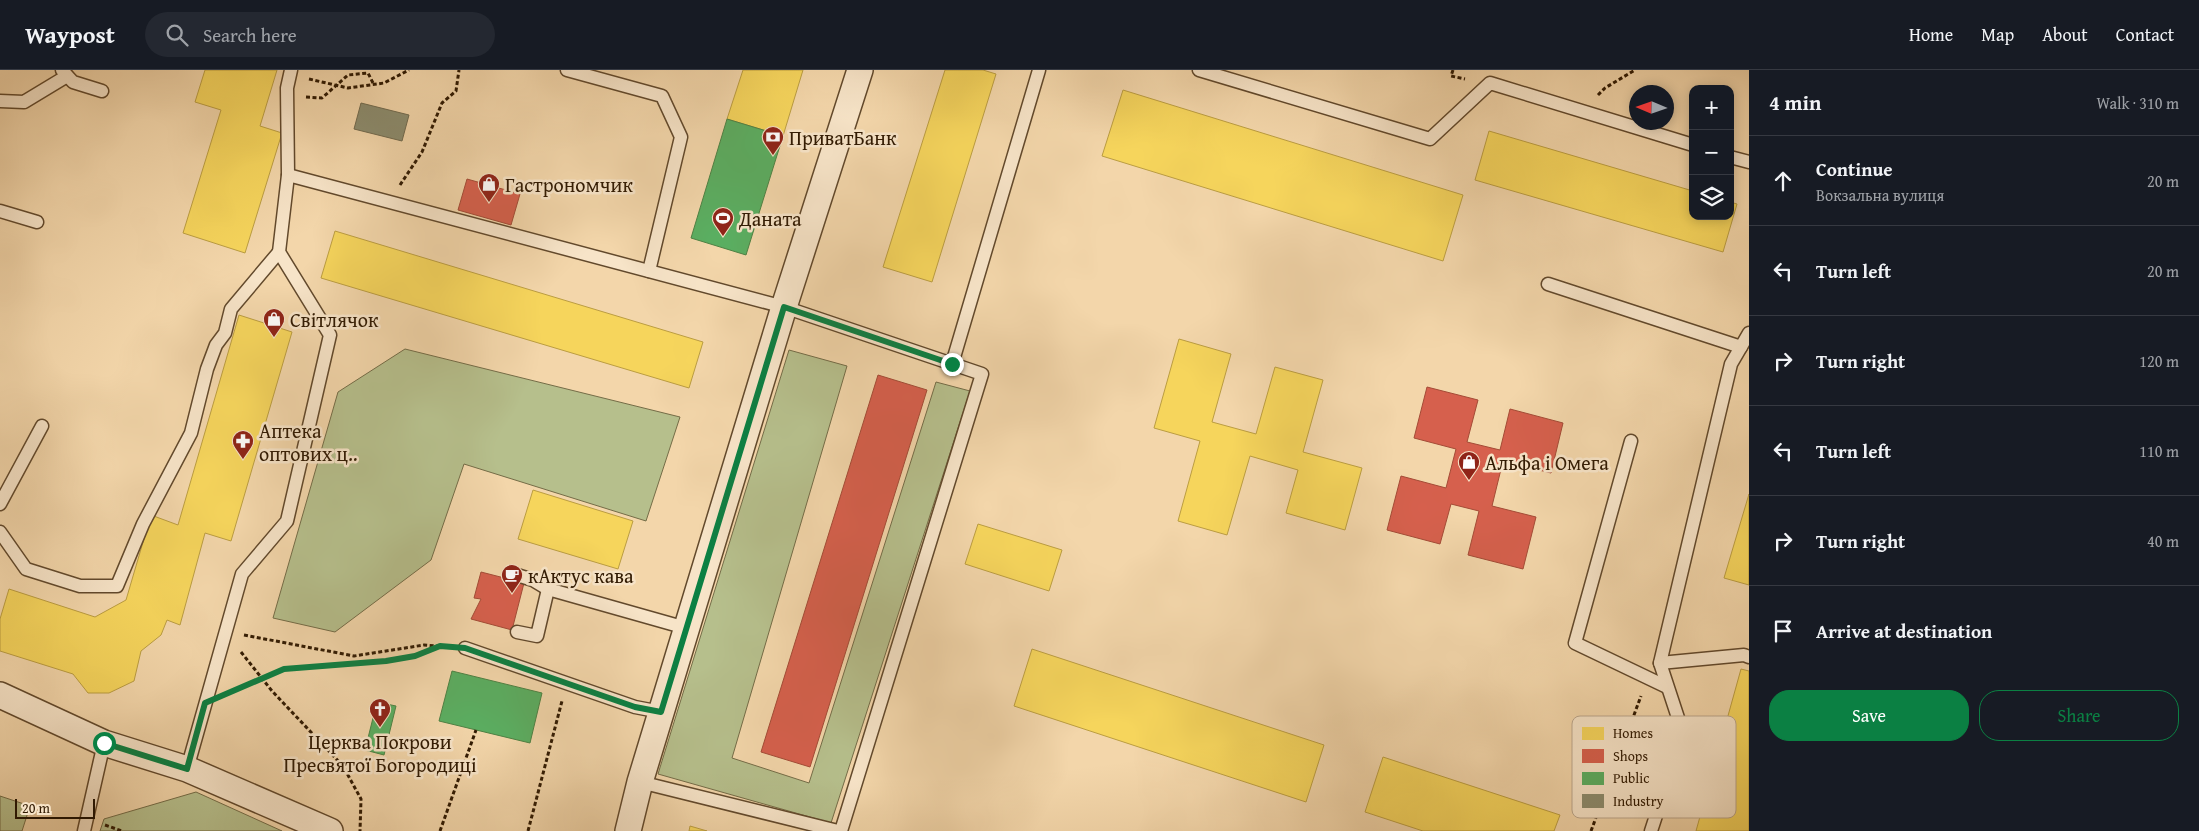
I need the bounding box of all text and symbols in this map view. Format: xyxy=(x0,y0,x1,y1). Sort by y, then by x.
search box xyxy=(145,12,495,57)
text: Waypost xyxy=(25,17,115,52)
icon: search xyxy=(163,21,191,49)
text: Search here xyxy=(203,21,297,49)
text: Home xyxy=(1909,21,1953,48)
text: Map xyxy=(1981,21,2014,48)
text: About xyxy=(2042,21,2088,48)
text: Contact xyxy=(2116,21,2174,48)
north arrow xyxy=(1629,85,1674,130)
map controls xyxy=(1689,85,1734,220)
button: + xyxy=(1689,85,1734,130)
text: 4 min xyxy=(1769,87,1821,118)
text: Walk · 310 m xyxy=(2096,91,2179,115)
place label: ПриватБанк xyxy=(789,123,897,152)
bank icon: ПриватБанк xyxy=(761,125,785,156)
button: − xyxy=(1689,130,1734,175)
text: Continue xyxy=(1816,155,1893,183)
icon: ahead xyxy=(1769,167,1797,195)
text: 20 m xyxy=(2147,169,2179,193)
place label: Гастрономчик xyxy=(505,170,633,199)
shop icon: Гастрономчик xyxy=(477,172,501,203)
button: layers xyxy=(1689,175,1734,220)
text: Вокзальна вулиця xyxy=(1816,183,1944,207)
place label: Даната xyxy=(738,204,802,233)
sports icon: Даната xyxy=(711,206,735,237)
icon: left xyxy=(1769,257,1797,285)
text: Turn left xyxy=(1816,257,1891,285)
text: 20 m xyxy=(2147,259,2179,283)
place label: Світлячок xyxy=(290,305,379,334)
shop icon: Світлячок xyxy=(262,307,286,338)
icon: right xyxy=(1769,347,1797,375)
text: Turn right xyxy=(1816,347,1905,375)
text: 120 m xyxy=(2139,349,2179,373)
route end xyxy=(941,353,964,376)
place label: Аптека оптових ц‥ xyxy=(259,416,358,468)
pharmacy icon: Аптека оптових ц‥ xyxy=(231,429,255,460)
icon: left xyxy=(1769,437,1797,465)
text: Turn left xyxy=(1816,437,1891,465)
text: 110 m xyxy=(2139,439,2179,463)
place label: Альфа і Омега xyxy=(1485,448,1609,477)
shop icon: Альфа і Омега xyxy=(1457,450,1481,481)
icon: right xyxy=(1769,527,1797,555)
text: Turn right xyxy=(1816,527,1905,555)
text: 40 m xyxy=(2147,529,2179,553)
place label: кАктус кава xyxy=(528,561,634,590)
cafe icon: кАктус кава xyxy=(500,563,524,594)
icon: arrive xyxy=(1769,617,1797,645)
text: Arrive at destination xyxy=(1816,617,1992,645)
button: Save xyxy=(1769,690,1969,741)
button: Share xyxy=(1979,690,2179,741)
church icon: Церква Покрови Пресвятої Богородиці xyxy=(368,697,392,728)
legend xyxy=(1572,716,1736,818)
text: Homes xyxy=(1613,723,1653,743)
place label: Церква Покрови Пресвятої Богородиці xyxy=(283,727,477,779)
route start xyxy=(93,732,116,755)
text: Shops xyxy=(1613,746,1648,766)
text: Public xyxy=(1613,768,1649,788)
text: Industry xyxy=(1613,791,1663,811)
scale bar xyxy=(15,796,95,819)
text: 20 m xyxy=(22,798,50,818)

